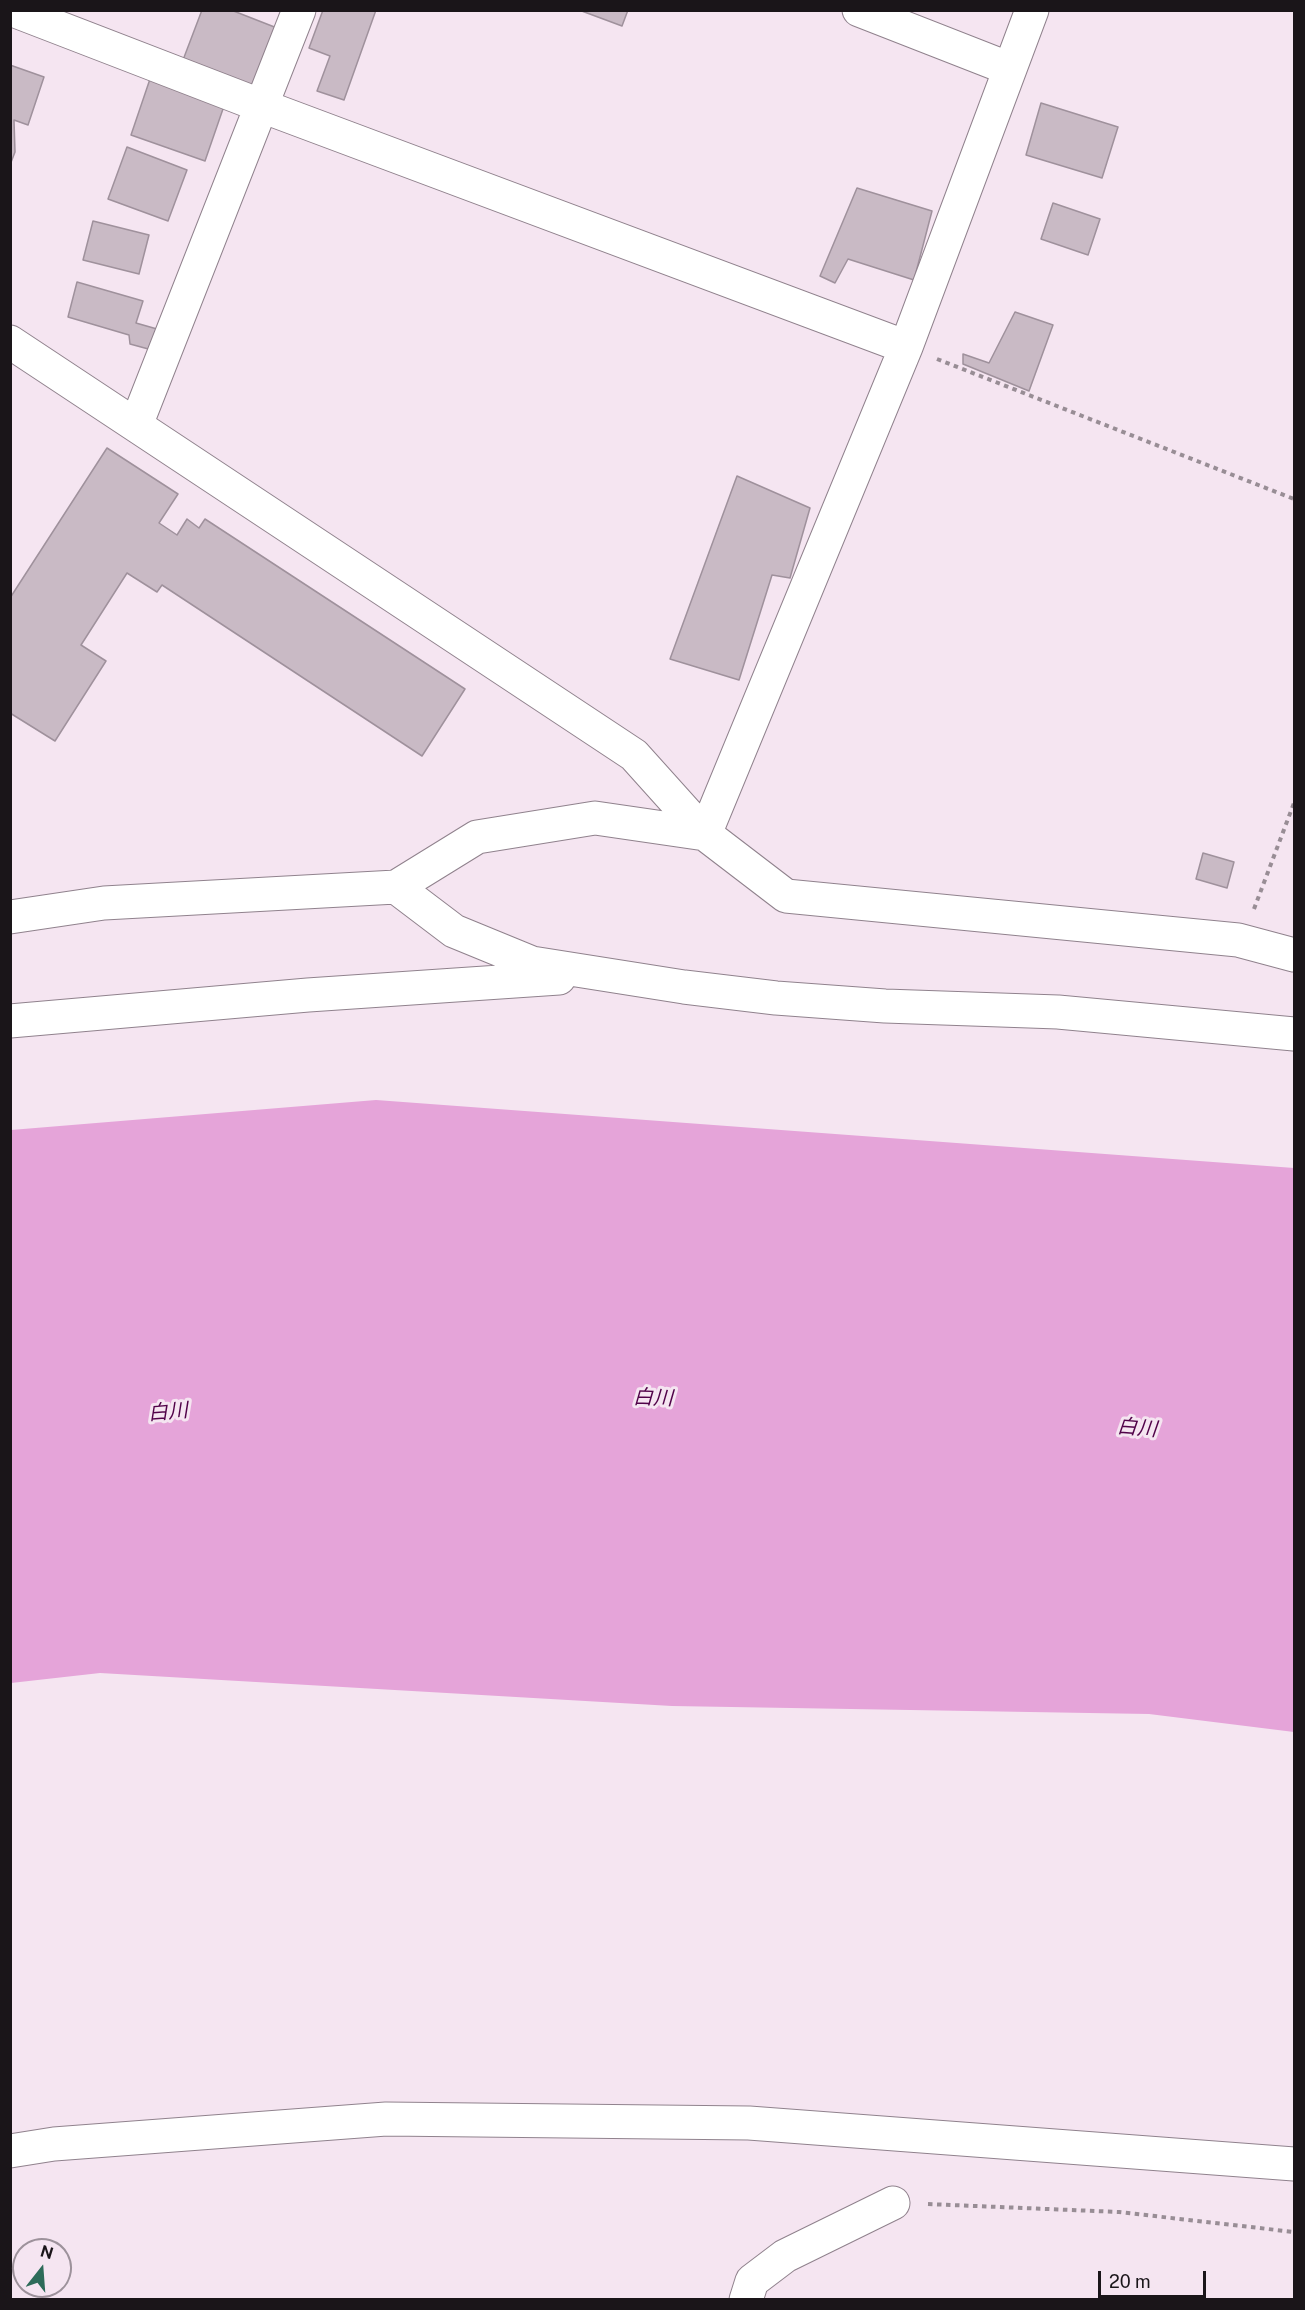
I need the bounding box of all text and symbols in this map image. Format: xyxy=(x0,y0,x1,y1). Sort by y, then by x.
water label: 白川 xyxy=(633,1385,673,1411)
water label: 白川 xyxy=(147,1398,189,1426)
water label: 白川 xyxy=(1116,1414,1158,1442)
north arrow xyxy=(12,2238,72,2298)
text: N xyxy=(38,2241,56,2263)
scale bar xyxy=(1101,2259,1209,2297)
text: 20 m xyxy=(1109,2271,1151,2292)

